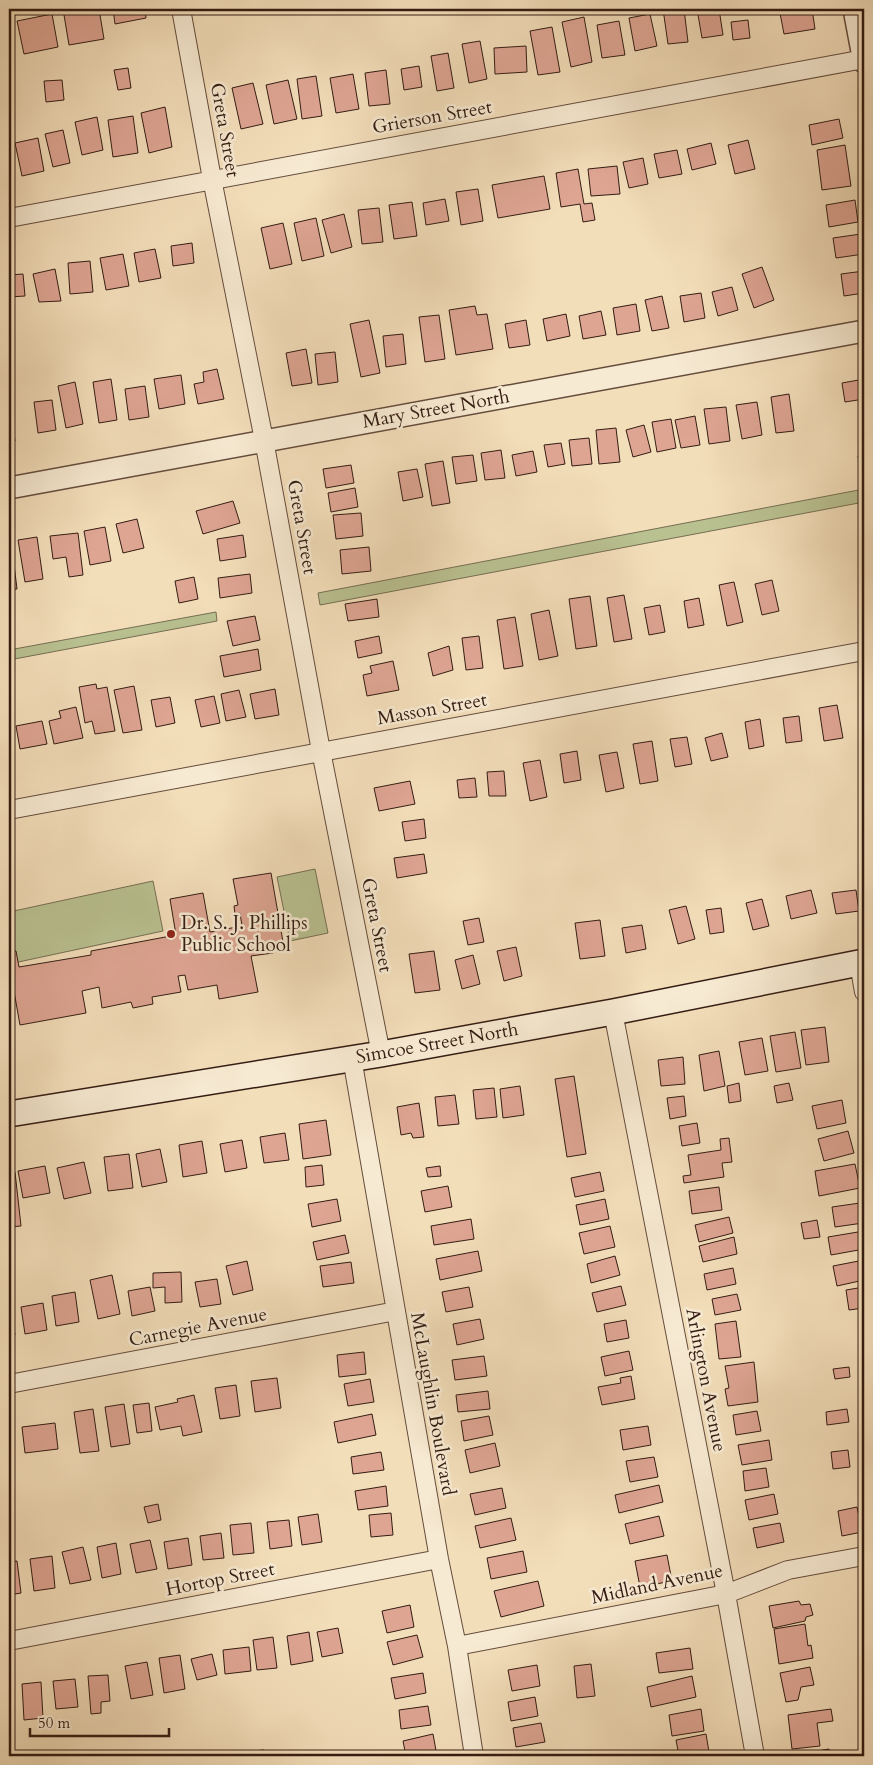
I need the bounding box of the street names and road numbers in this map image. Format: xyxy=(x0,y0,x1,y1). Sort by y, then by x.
street label: Greta Street xyxy=(204,81,246,179)
street label: Grierson Street xyxy=(370,94,494,140)
street label: Mary Street North xyxy=(360,383,512,435)
street label: Greta Street xyxy=(281,478,323,576)
street label: Masson Street xyxy=(375,687,489,731)
street label: Greta Street xyxy=(355,876,399,974)
street label: Simcoe Street North xyxy=(354,1016,521,1070)
street label: Carnegie Avenue xyxy=(127,1301,269,1353)
street label: Arlington Avenue xyxy=(679,1306,733,1454)
street label: McLaughlin Boulevard xyxy=(404,1310,462,1498)
street label: Hortop Street xyxy=(163,1556,277,1602)
street label: Midland Avenue xyxy=(589,1557,725,1611)

